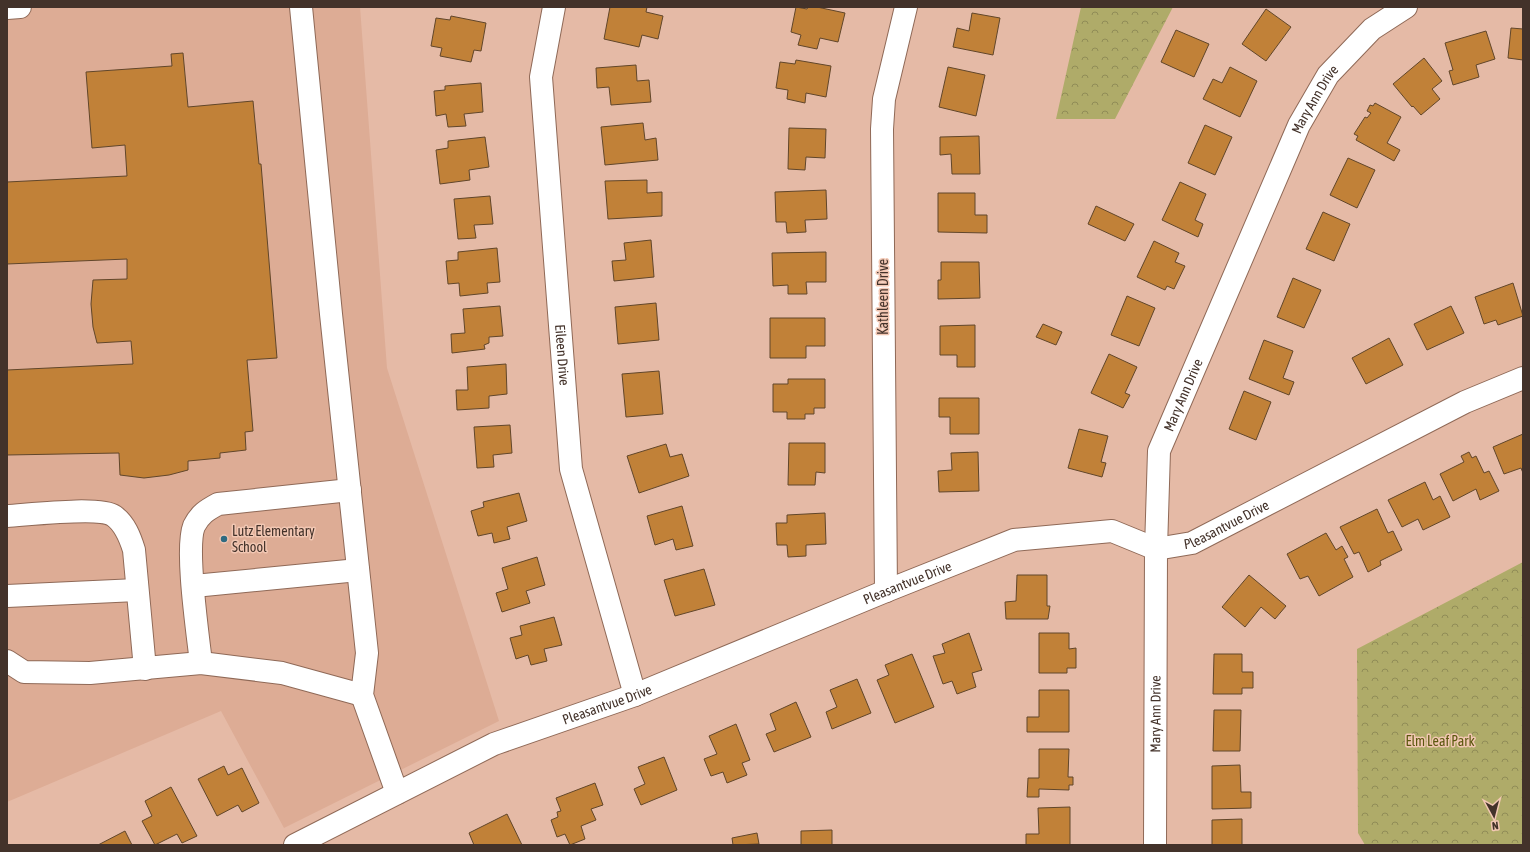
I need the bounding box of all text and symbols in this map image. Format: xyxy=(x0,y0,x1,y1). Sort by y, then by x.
street label: Mary Ann Drive xyxy=(1288,61,1341,136)
street label: Kathleen Drive xyxy=(875,259,891,335)
street label: Eileen Drive xyxy=(552,324,573,386)
street label: Mary Ann Drive xyxy=(1160,356,1206,434)
street label: Pleasantvue Drive xyxy=(1183,497,1272,552)
place label: Lutz Elementary School xyxy=(232,523,315,555)
marker: Lutz Elementary School xyxy=(219,534,229,544)
street label: Pleasantvue Drive xyxy=(861,558,954,608)
street label: Mary Ann Drive xyxy=(1147,675,1164,753)
street label: Pleasantvue Drive xyxy=(560,681,654,728)
park label: Elm Leaf Park xyxy=(1405,733,1475,749)
north arrow xyxy=(1474,796,1514,836)
text: N xyxy=(1491,820,1499,832)

